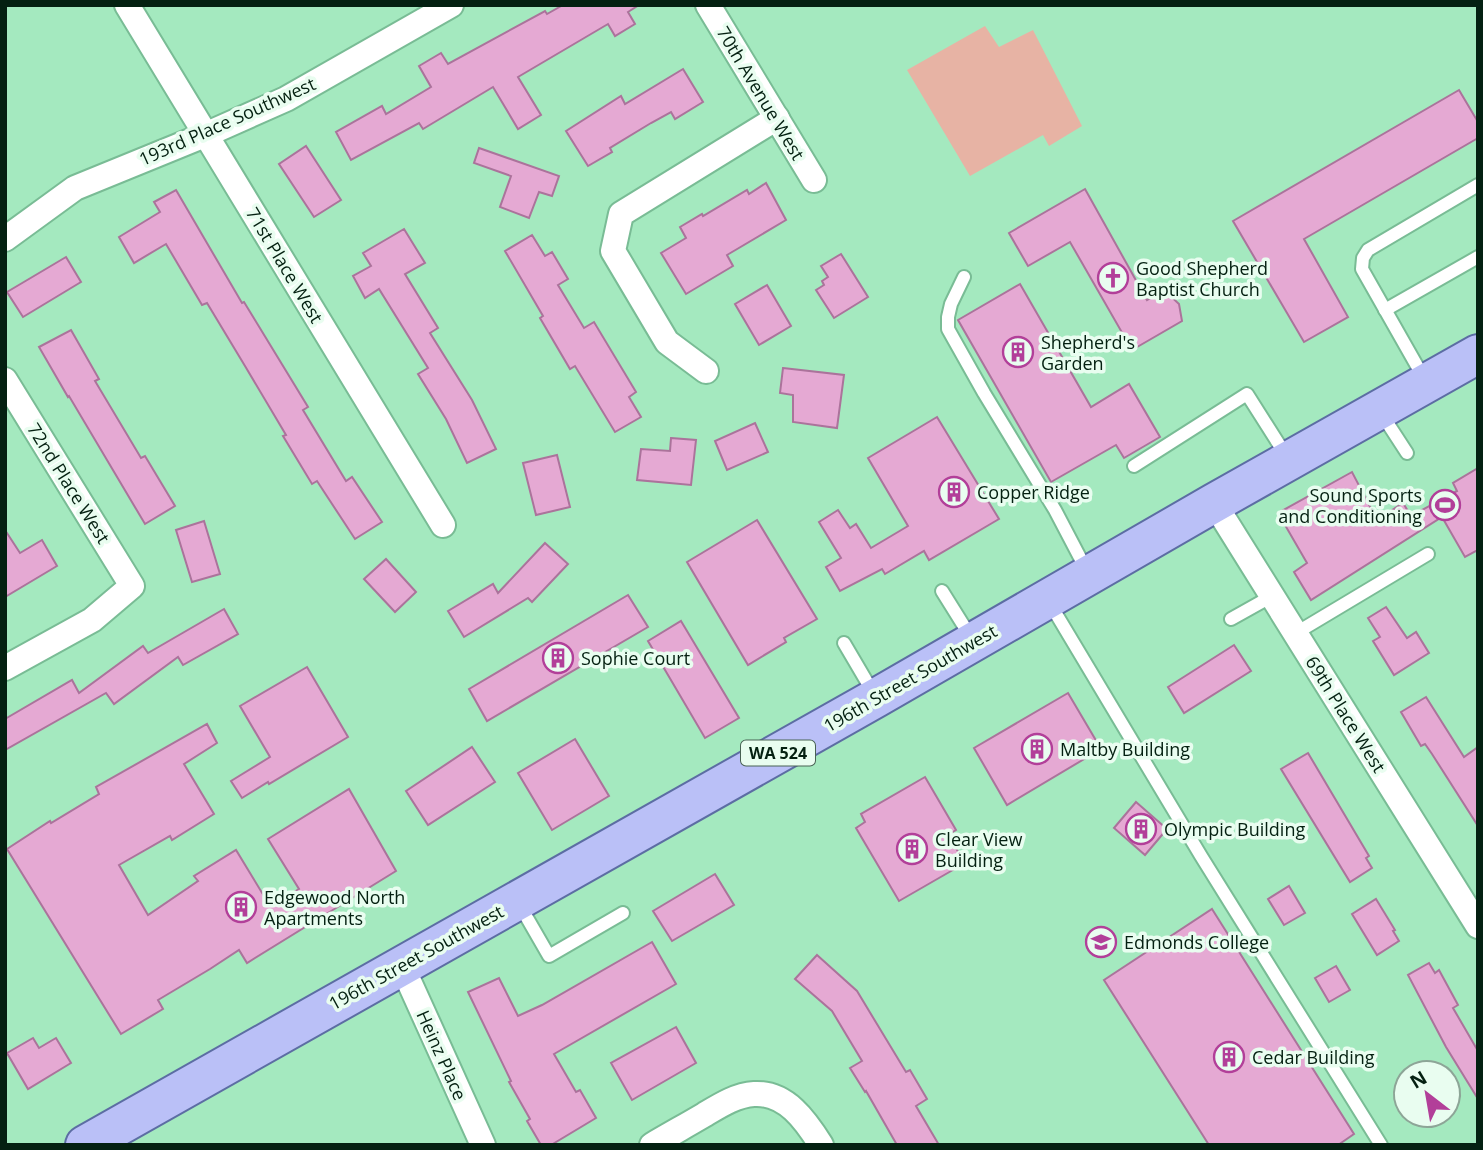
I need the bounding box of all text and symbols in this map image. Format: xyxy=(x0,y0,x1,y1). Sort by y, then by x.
street label: 70th Avenue West xyxy=(712,22,810,164)
street label: 193rd Place Southwest xyxy=(135,71,319,171)
street label: 71st Place West xyxy=(241,203,329,327)
place label: Good Shepherd Baptist Church xyxy=(1136,256,1268,301)
church icon: Good Shepherd Baptist Church xyxy=(1096,261,1130,295)
place label: Shepherd's Garden xyxy=(1041,330,1135,375)
building icon: Shepherd's Garden xyxy=(1001,335,1035,369)
street label: 72nd Place West xyxy=(22,418,116,548)
building icon: Copper Ridge xyxy=(937,475,971,509)
place label: Copper Ridge xyxy=(977,480,1090,504)
place label: Sound Sports and Conditioning xyxy=(1278,483,1422,528)
sports icon: Sound Sports and Conditioning xyxy=(1428,488,1462,522)
street label: 196th Street Southwest xyxy=(819,619,1001,737)
building icon: Sophie Court xyxy=(541,641,575,675)
place label: Sophie Court xyxy=(581,646,690,670)
street label: 69th Place West xyxy=(1301,651,1391,777)
building icon: Maltby Building xyxy=(1020,732,1054,766)
place label: Maltby Building xyxy=(1060,737,1190,761)
road number: WA 524 xyxy=(741,740,815,766)
building icon: Olympic Building xyxy=(1124,812,1158,846)
place label: Olympic Building xyxy=(1164,817,1305,841)
place label: Clear View Building xyxy=(935,827,1022,872)
building icon: Clear View Building xyxy=(895,832,929,866)
place label: Edgewood North Apartments xyxy=(264,885,405,930)
building icon: Edgewood North Apartments xyxy=(224,890,258,924)
street label: 196th Street Southwest xyxy=(324,899,508,1015)
school or university icon: Edmonds College xyxy=(1084,925,1118,959)
place label: Edmonds College xyxy=(1124,930,1269,954)
street label: Heinz Place xyxy=(411,1006,473,1104)
building icon: Cedar Building xyxy=(1212,1040,1246,1074)
place label: Cedar Building xyxy=(1252,1045,1375,1069)
north arrow xyxy=(1392,1059,1462,1129)
text: N xyxy=(1405,1064,1432,1095)

